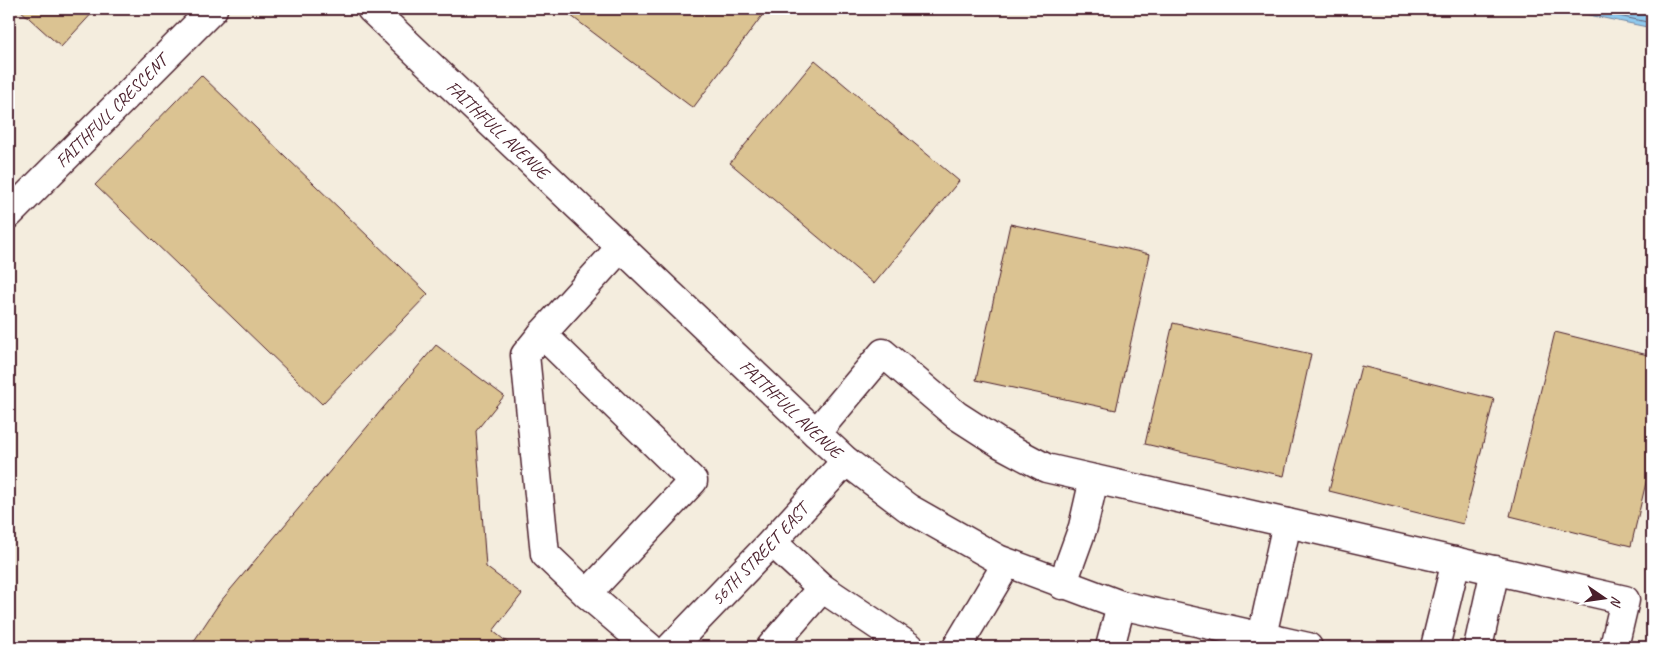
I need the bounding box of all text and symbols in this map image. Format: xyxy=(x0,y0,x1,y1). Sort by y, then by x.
street label: FAITHFULL CRESCENT xyxy=(51,47,175,172)
street label: FAITHFULL AVENUE xyxy=(442,76,555,185)
street label: FAITHFULL AVENUE xyxy=(735,355,849,464)
street label: 56TH STREET EAST xyxy=(706,496,816,610)
north arrow xyxy=(1578,574,1628,624)
text: N xyxy=(1606,595,1625,609)

